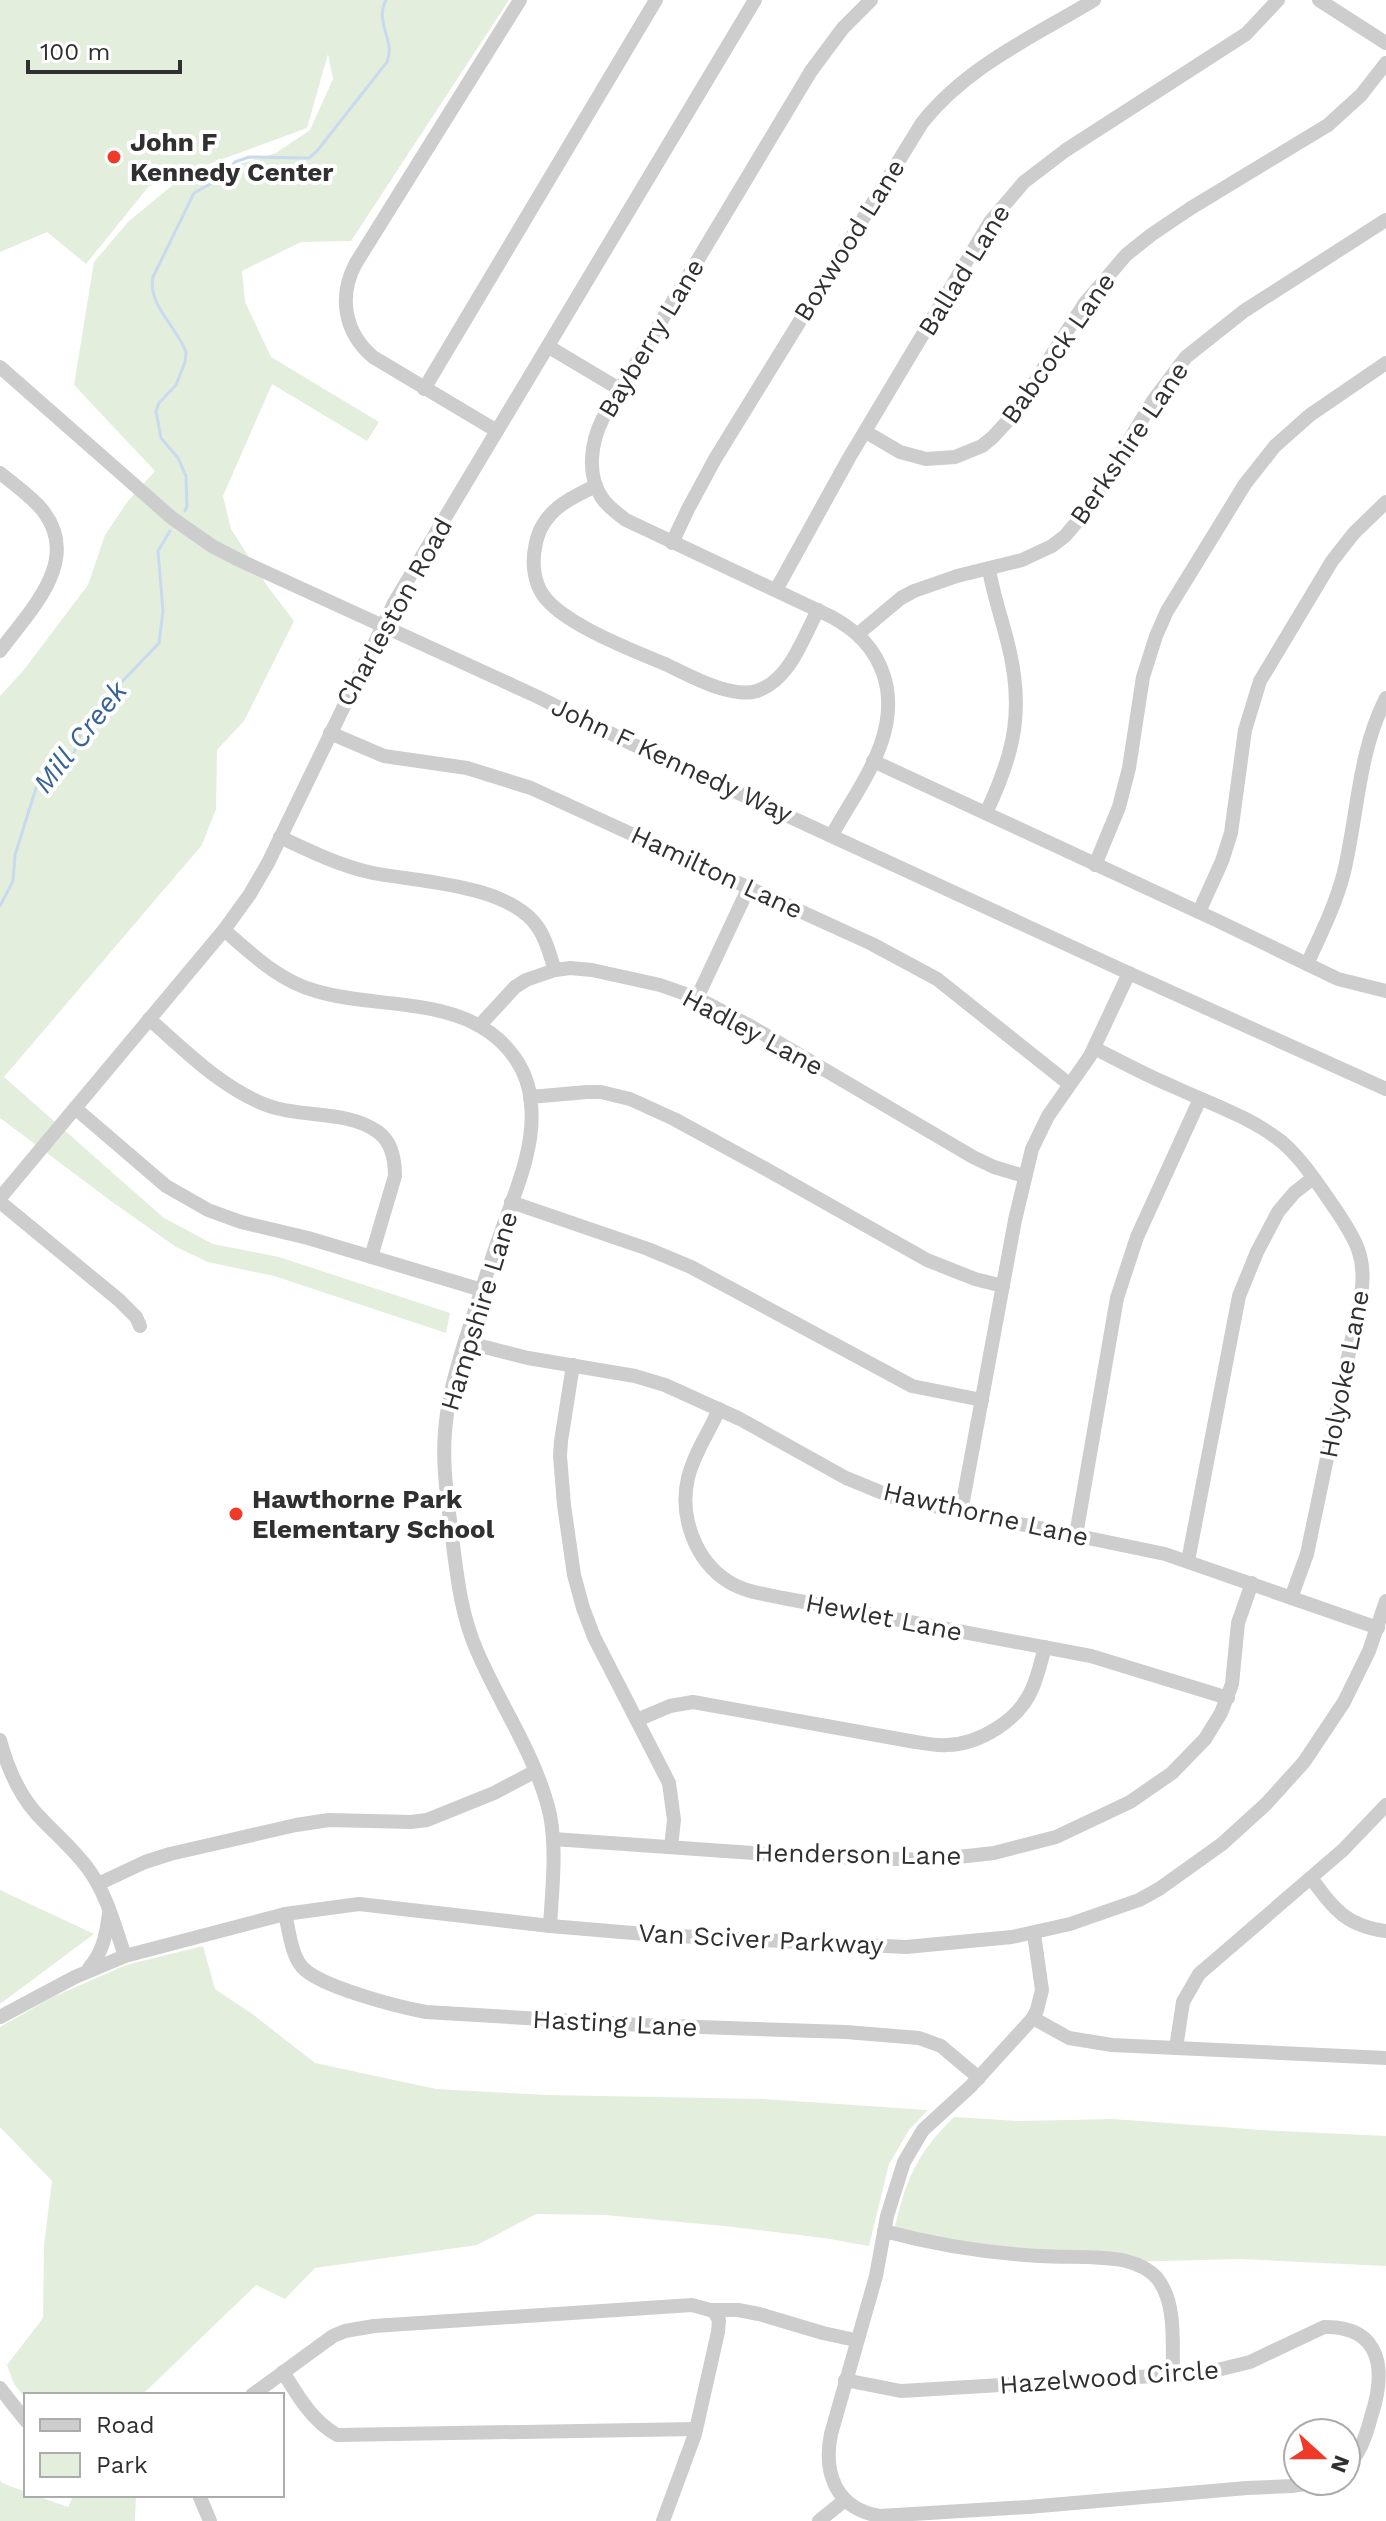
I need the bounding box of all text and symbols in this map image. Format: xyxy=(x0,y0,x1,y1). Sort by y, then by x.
scale bar xyxy=(28,24,180,74)
text: 100 m xyxy=(40,38,110,66)
place label: John F Kennedy Center xyxy=(130,127,334,187)
marker: John F Kennedy Center xyxy=(105,148,123,166)
street label: Boxwood Lane xyxy=(787,154,911,326)
street label: Ballad Lane xyxy=(912,199,1016,341)
street label: Bayberry Lane xyxy=(592,253,710,423)
street label: Babcock Lane xyxy=(995,267,1121,429)
street label: Berkshire Lane xyxy=(1064,356,1194,530)
street label: Charleston Road xyxy=(330,513,458,711)
water label: Mill Creek xyxy=(26,674,134,799)
street label: John F Kennedy Way xyxy=(547,691,798,829)
street label: Hamilton Lane xyxy=(627,819,807,925)
street label: Hadley Lane xyxy=(677,982,829,1082)
street label: Hampshire Lane xyxy=(434,1208,524,1414)
street label: Holyoke Lane xyxy=(1313,1288,1375,1460)
street label: Hawthorne Lane xyxy=(880,1476,1092,1552)
place label: Hawthorne Park Elementary School xyxy=(252,1484,495,1544)
marker: Hawthorne Park Elementary School xyxy=(227,1505,245,1523)
street label: Hewlet Lane xyxy=(803,1587,965,1647)
street label: Henderson Lane xyxy=(754,1837,962,1871)
street label: Van Sciver Parkway xyxy=(638,1918,885,1960)
street label: Hasting Lane xyxy=(532,2004,698,2042)
street label: Hazelwood Circle xyxy=(998,2354,1220,2400)
legend xyxy=(24,2393,284,2497)
text: Road xyxy=(96,2411,155,2439)
north arrow xyxy=(1282,2417,1362,2497)
text: Park xyxy=(96,2451,148,2479)
text: N xyxy=(1326,2452,1355,2476)

